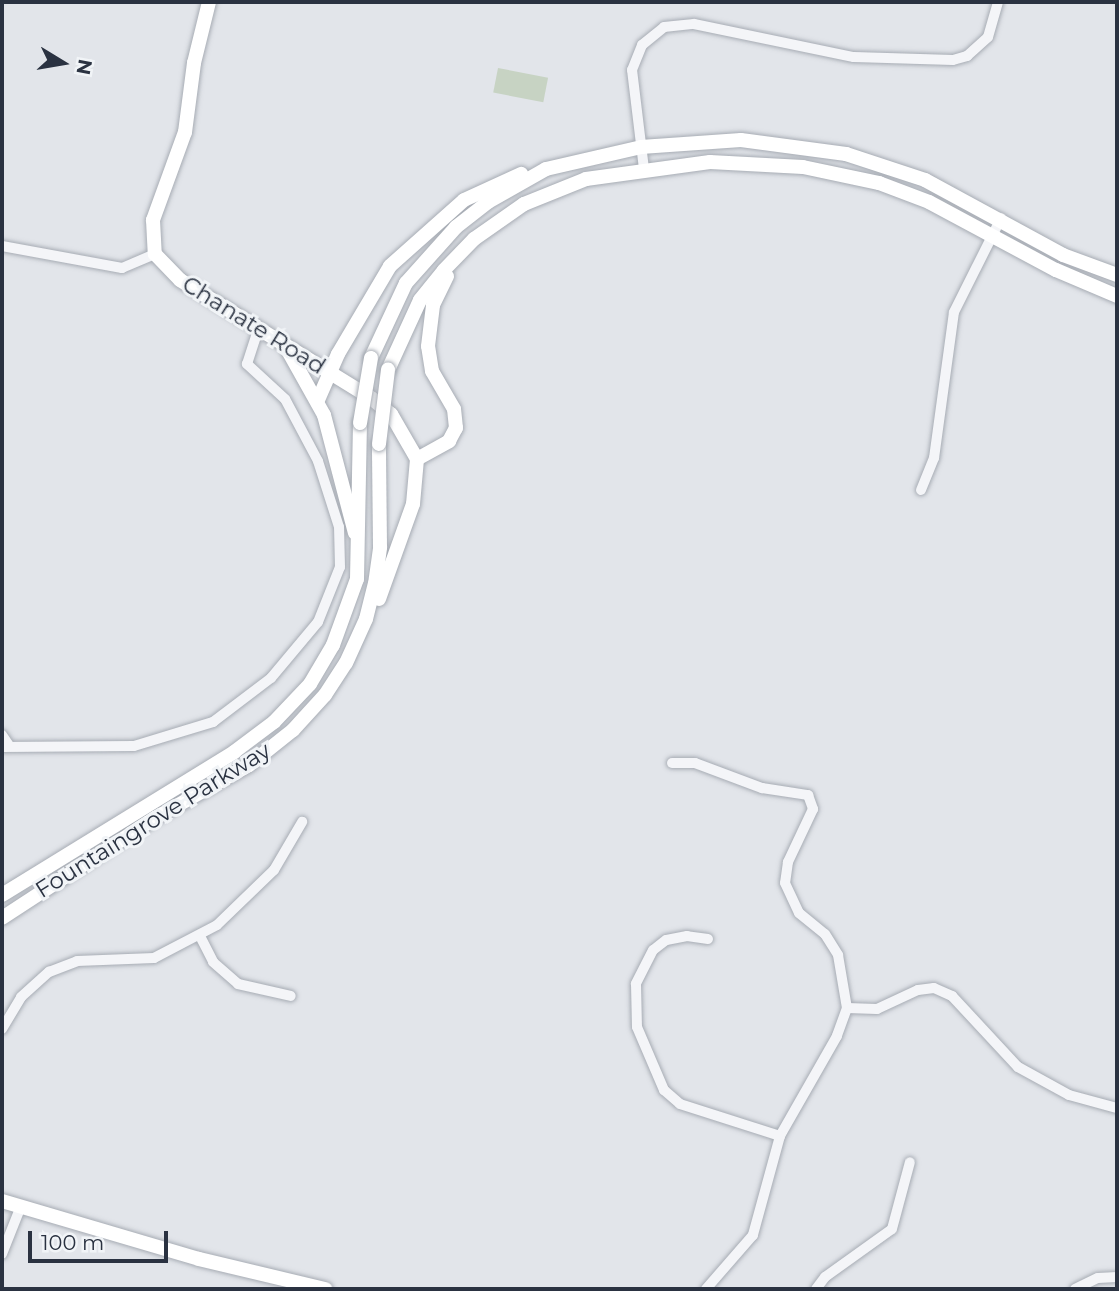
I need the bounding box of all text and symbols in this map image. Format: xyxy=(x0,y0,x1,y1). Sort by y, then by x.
north arrow xyxy=(28,28,98,98)
text: N xyxy=(71,57,97,77)
street label: Chanate Road xyxy=(177,270,331,380)
street label: Fountaingrove Parkway xyxy=(30,736,276,904)
scale bar xyxy=(32,1218,172,1262)
text: 100 m xyxy=(41,1230,104,1255)

